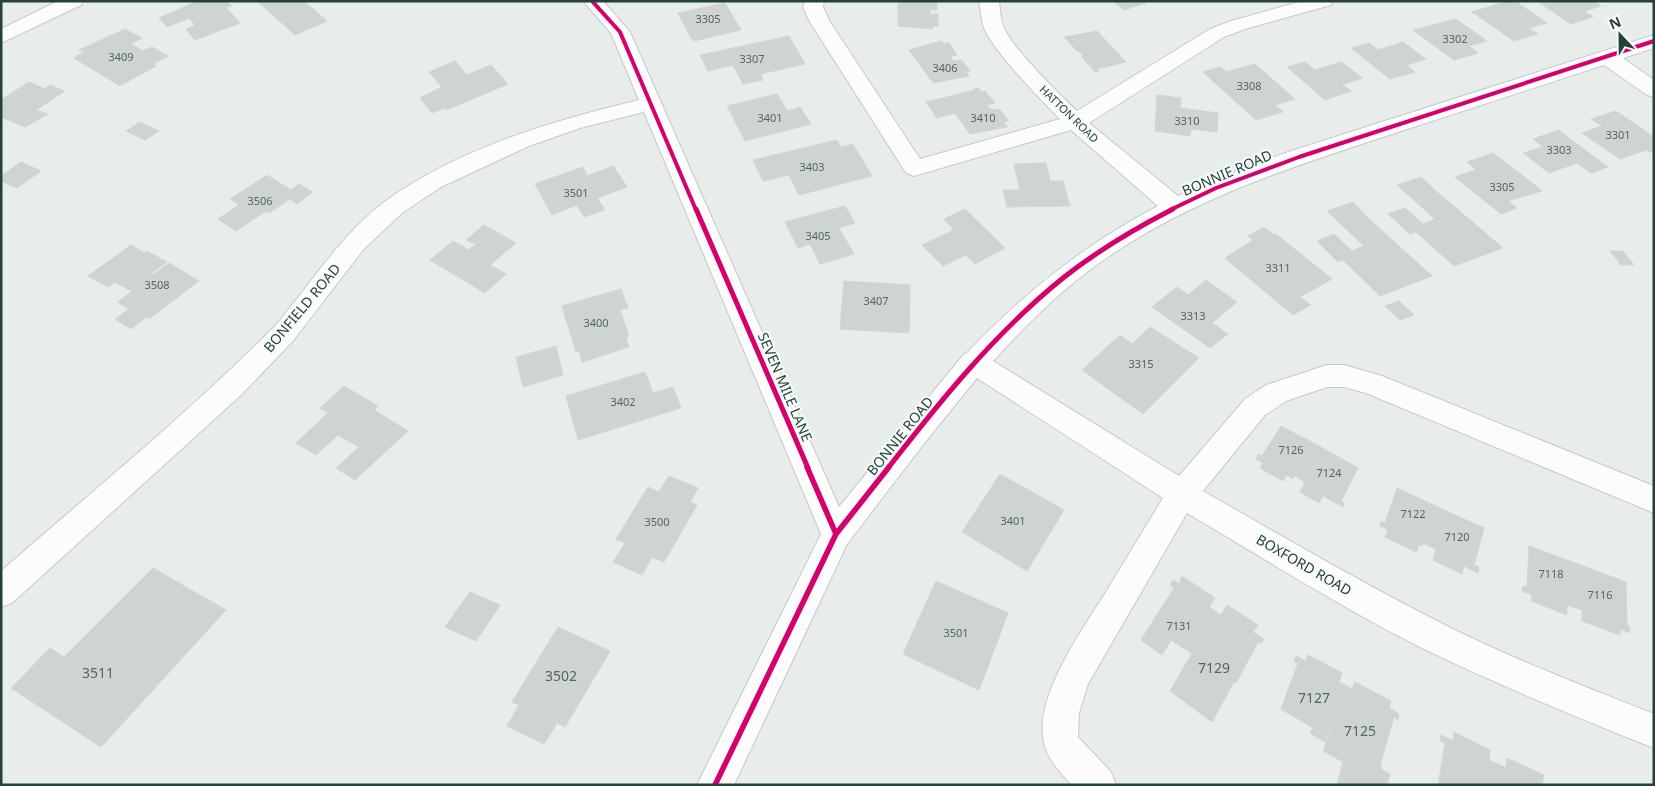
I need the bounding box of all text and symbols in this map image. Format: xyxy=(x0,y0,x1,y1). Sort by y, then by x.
north arrow xyxy=(1595,10,1645,60)
house number: 3305 xyxy=(695,11,721,26)
text: N xyxy=(1606,12,1624,33)
house number: 3302 xyxy=(1442,31,1468,46)
house number: 3409 xyxy=(108,49,134,64)
house number: 3307 xyxy=(739,51,765,66)
house number: 3406 xyxy=(932,60,958,75)
house number: 3308 xyxy=(1236,78,1262,93)
street label: HATTON ROAD xyxy=(1037,82,1102,146)
house number: 3401 xyxy=(757,110,783,125)
house number: 3410 xyxy=(970,110,996,125)
house number: 3310 xyxy=(1174,113,1200,128)
house number: 3301 xyxy=(1605,127,1631,142)
house number: 3303 xyxy=(1546,142,1572,157)
street label: BONNIE ROAD xyxy=(1179,145,1275,200)
house number: 3403 xyxy=(799,159,825,174)
house number: 3305 xyxy=(1489,179,1515,194)
house number: 3501 xyxy=(563,185,589,200)
house number: 3506 xyxy=(247,193,273,208)
house number: 3405 xyxy=(805,228,831,243)
street label: BONFIELD ROAD xyxy=(259,259,344,356)
house number: 3311 xyxy=(1265,260,1291,275)
house number: 3508 xyxy=(144,277,170,292)
house number: 3407 xyxy=(863,293,889,308)
house number: 3313 xyxy=(1180,308,1206,323)
house number: 3400 xyxy=(583,315,609,330)
street label: SEVEN MILE LANE xyxy=(754,329,817,444)
house number: 3315 xyxy=(1128,356,1154,371)
street label: BONNIE ROAD xyxy=(862,392,937,479)
house number: 3402 xyxy=(610,394,636,409)
house number: 7126 xyxy=(1278,442,1304,457)
house number: 7124 xyxy=(1316,465,1342,480)
house number: 7122 xyxy=(1400,506,1426,521)
house number: 3401 xyxy=(1000,513,1026,528)
house number: 3500 xyxy=(644,514,670,529)
house number: 7120 xyxy=(1444,529,1470,544)
street label: BOXFORD ROAD xyxy=(1253,530,1355,600)
house number: 7118 xyxy=(1538,566,1564,581)
house number: 7116 xyxy=(1587,587,1613,602)
house number: 7131 xyxy=(1166,618,1192,633)
house number: 3501 xyxy=(943,625,969,640)
house number: 7129 xyxy=(1198,658,1230,677)
house number: 3511 xyxy=(82,663,114,682)
house number: 3502 xyxy=(545,666,577,685)
house number: 7127 xyxy=(1298,688,1330,707)
house number: 7125 xyxy=(1344,721,1376,740)

